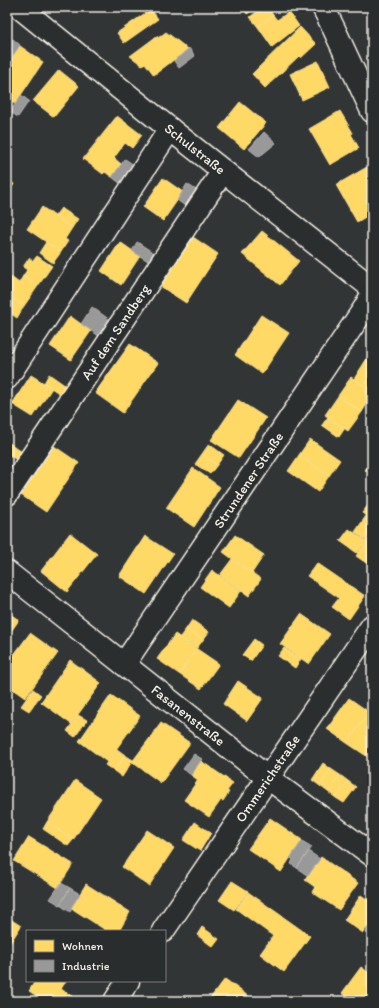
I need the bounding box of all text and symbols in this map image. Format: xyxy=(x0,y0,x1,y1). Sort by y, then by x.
street label: Schulstraße xyxy=(161,120,229,178)
street label: Auf dem Sandberg xyxy=(78,280,154,383)
street label: Strundener Straße xyxy=(210,429,287,532)
street label: Fasanenstraße xyxy=(148,681,228,750)
street label: Ommerichstraße xyxy=(232,731,304,826)
legend xyxy=(26,930,166,982)
text: Wohnen xyxy=(62,939,104,953)
text: Industrie xyxy=(62,959,110,973)

